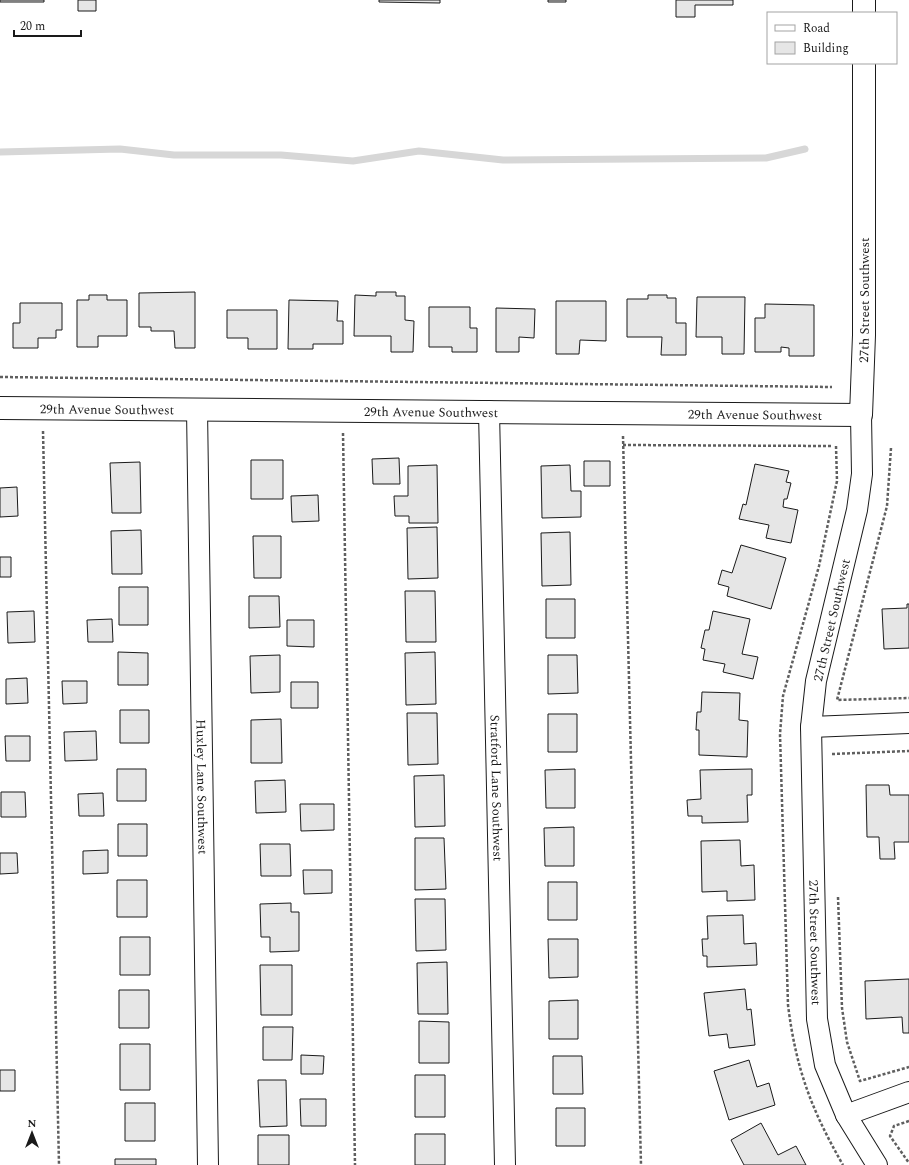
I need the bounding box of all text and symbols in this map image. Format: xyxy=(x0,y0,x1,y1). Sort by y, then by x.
scale bar xyxy=(14,12,81,38)
legend xyxy=(767,12,897,64)
text: 20 m xyxy=(20,17,45,36)
text: Road xyxy=(803,19,830,38)
text: Building xyxy=(803,39,849,58)
street label: 27th Street Southwest xyxy=(854,237,875,363)
street label: 29th Avenue Southwest xyxy=(40,399,175,420)
street label: 29th Avenue Southwest xyxy=(364,402,499,423)
street label: 29th Avenue Southwest xyxy=(688,405,823,426)
street label: 27th Street Southwest xyxy=(808,556,856,684)
street label: Stratford Lane Southwest xyxy=(484,714,508,862)
street label: Huxley Lane Southwest xyxy=(191,719,212,855)
street label: 27th Street Southwest xyxy=(803,880,826,1006)
north arrow xyxy=(12,1113,52,1153)
text: N xyxy=(28,1115,37,1132)

